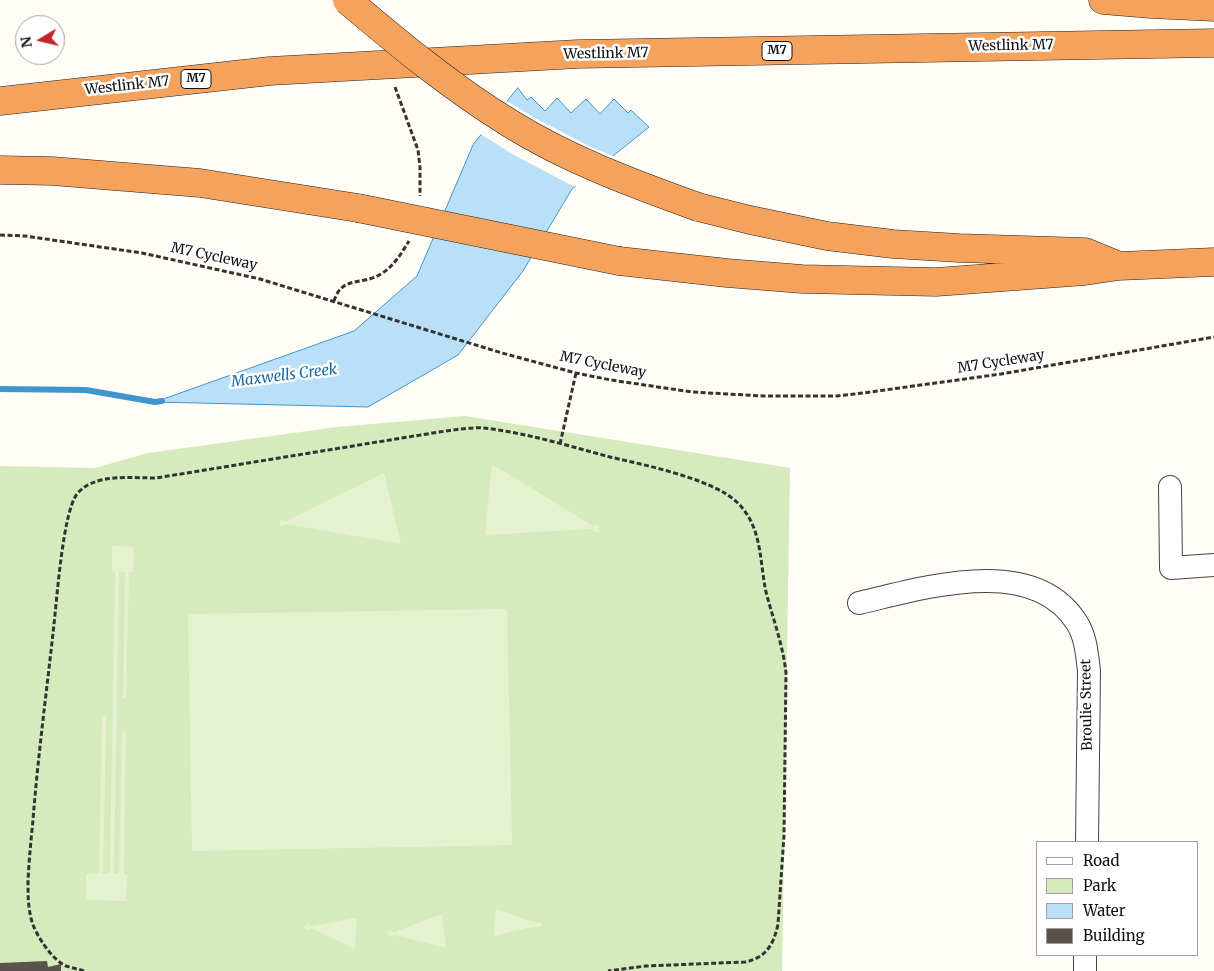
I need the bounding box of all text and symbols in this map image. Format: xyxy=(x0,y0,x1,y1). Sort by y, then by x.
north arrow xyxy=(15,15,65,65)
text: N xyxy=(16,35,36,49)
street label: Westlink M7 xyxy=(968,37,1054,55)
road number: M7 xyxy=(762,41,792,60)
street label: Westlink M7 xyxy=(563,45,649,63)
road number: M7 xyxy=(181,70,211,88)
street label: Westlink M7 xyxy=(84,73,170,99)
street label: M7 Cycleway xyxy=(169,240,259,274)
street label: M7 Cycleway xyxy=(956,347,1046,377)
street label: M7 Cycleway xyxy=(558,348,648,382)
water label: Maxwells Creek xyxy=(230,361,338,391)
street label: Broulie Street xyxy=(1078,659,1096,751)
legend xyxy=(1036,841,1199,956)
text: Road xyxy=(1083,851,1119,870)
text: Park xyxy=(1083,876,1116,895)
text: Water xyxy=(1083,901,1125,920)
text: Building xyxy=(1083,926,1145,945)

